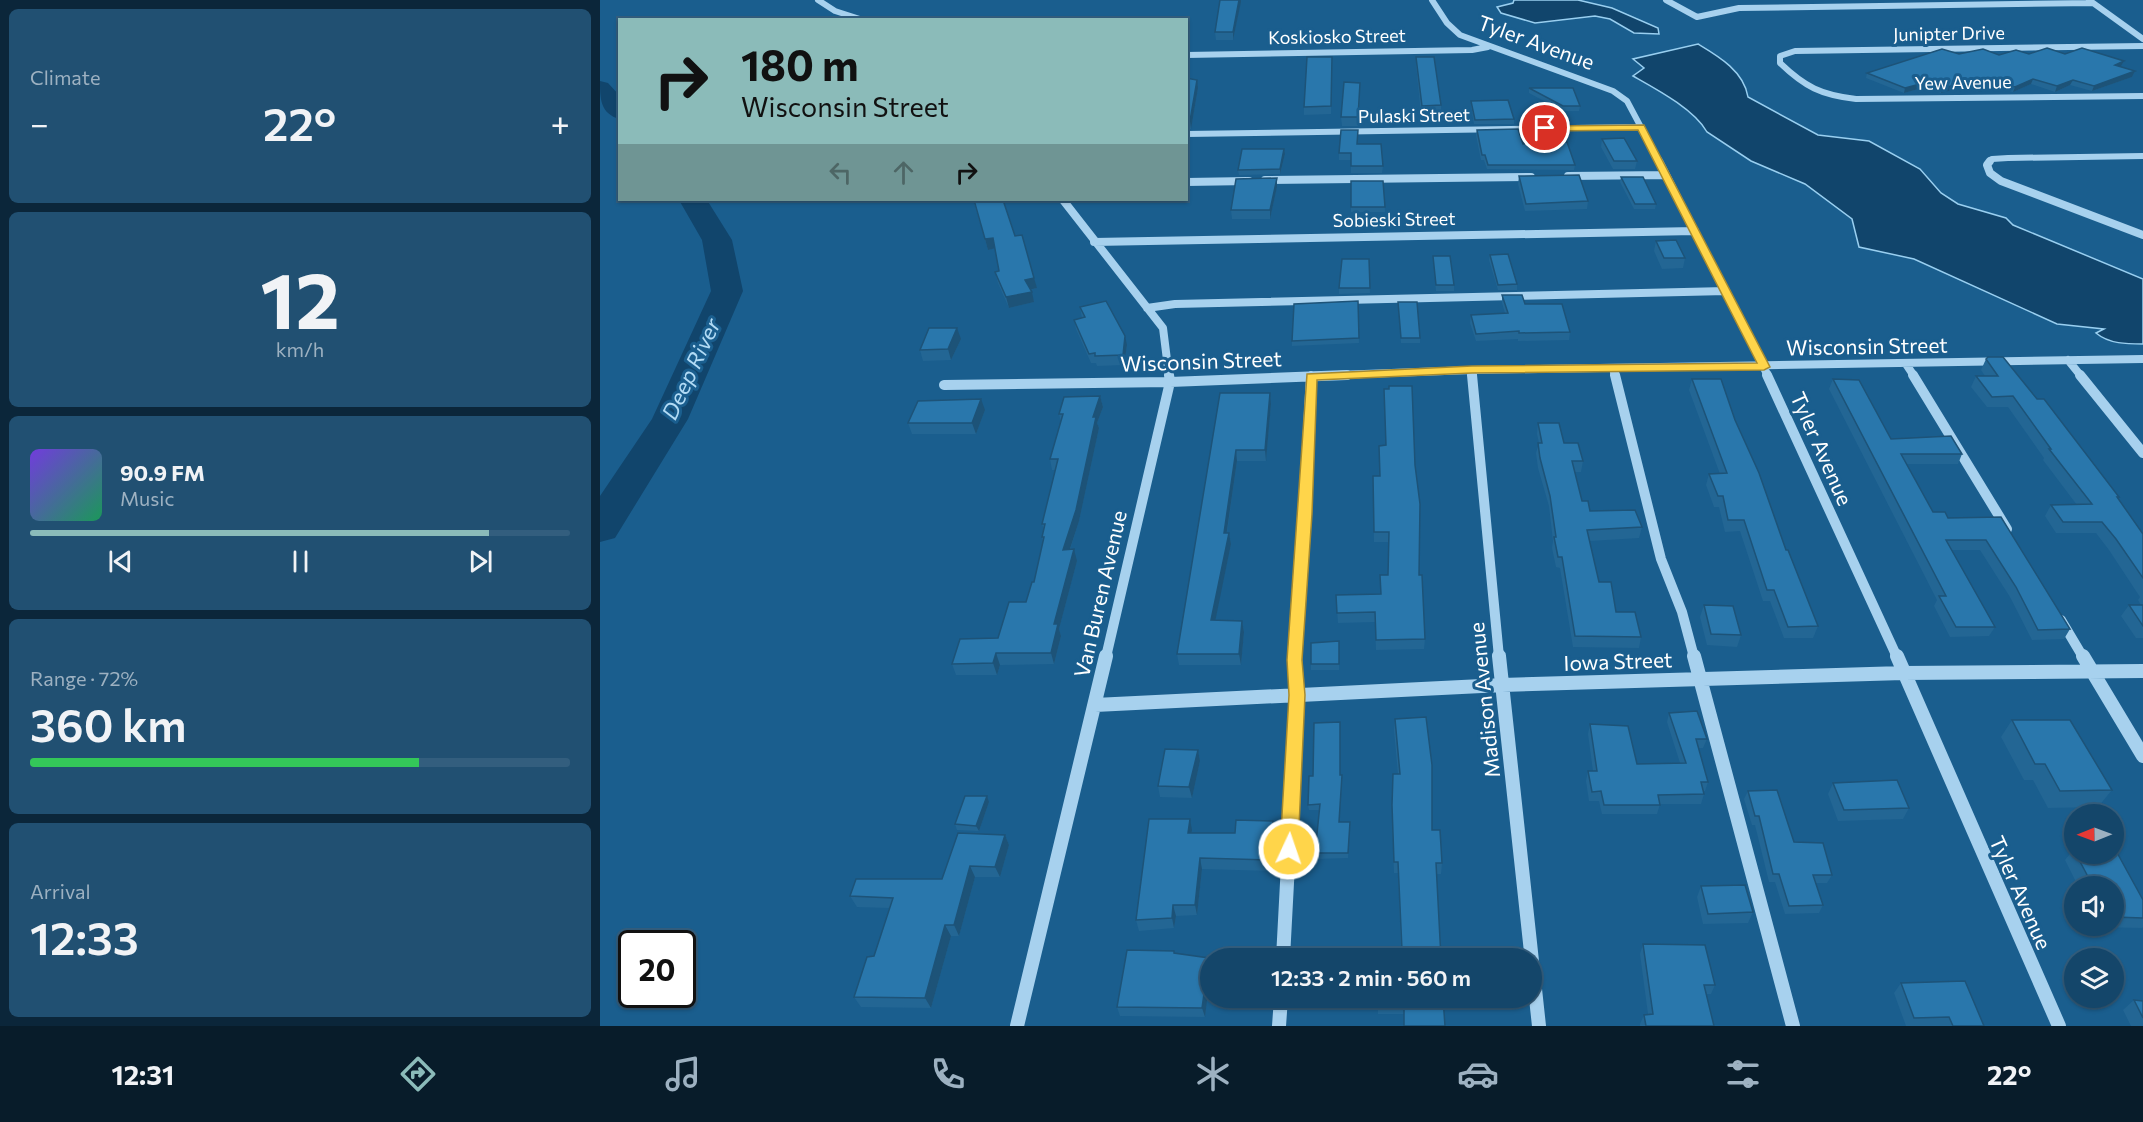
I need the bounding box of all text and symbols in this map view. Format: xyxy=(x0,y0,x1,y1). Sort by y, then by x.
street label: Tyler Avenue xyxy=(1475,9,1598,74)
street label: Junipter Drive xyxy=(1893,21,2005,45)
street label: Koskiosko Street xyxy=(1268,24,1406,48)
text: 180 m xyxy=(741,38,859,90)
icon: right xyxy=(642,42,720,120)
text: Climate xyxy=(30,65,100,89)
street label: Yew Avenue xyxy=(1914,70,2012,94)
text: Wisconsin Street xyxy=(741,90,949,123)
text: 22° xyxy=(263,95,336,150)
text: − xyxy=(30,102,49,143)
text: + xyxy=(551,102,570,143)
pin xyxy=(1519,102,1570,153)
street label: Pulaski Street xyxy=(1358,103,1470,127)
icon: arrive xyxy=(1528,111,1561,144)
icon: left xyxy=(824,156,857,189)
icon: ahead xyxy=(887,156,920,189)
icon: right xyxy=(950,156,983,189)
street label: Sobieski Street xyxy=(1332,207,1456,231)
text: 12 xyxy=(260,250,340,345)
water label: Deep River xyxy=(655,313,726,424)
street label: Wisconsin Street xyxy=(1786,332,1948,359)
text: km/h xyxy=(276,337,324,361)
street label: Wisconsin Street xyxy=(1120,345,1282,376)
street label: Tyler Avenue xyxy=(1786,388,1859,509)
text: 90.9 FM xyxy=(120,459,205,486)
text: Music xyxy=(120,486,174,510)
street label: Van Buren Avenue xyxy=(1068,508,1131,680)
icon: previous xyxy=(104,545,137,578)
icon: pause xyxy=(284,545,317,578)
icon: next xyxy=(464,545,497,578)
street label: Madison Avenue xyxy=(1463,621,1504,779)
street label: Iowa Street xyxy=(1563,646,1673,675)
text: Range · 72% xyxy=(30,666,138,690)
text: 360 km xyxy=(30,696,187,751)
north arrow xyxy=(2064,804,2124,864)
map controls xyxy=(2064,804,2124,1008)
position arrow xyxy=(1257,817,1321,881)
street label: Tyler Avenue xyxy=(1985,832,2058,953)
button: sound xyxy=(2064,876,2124,936)
text: Arrival xyxy=(30,879,91,903)
text: 12:33 xyxy=(30,909,139,964)
speed limit sign: 20 xyxy=(618,930,696,1008)
button: layers xyxy=(2064,948,2124,1008)
text: 12:33 · 2 min · 560 m xyxy=(1271,964,1471,991)
icon: directions xyxy=(397,1053,439,1095)
icon: music xyxy=(662,1053,704,1095)
icon: phone xyxy=(927,1053,969,1095)
icon: climate xyxy=(1192,1053,1234,1095)
icon: car xyxy=(1457,1053,1499,1095)
icon: filters xyxy=(1722,1053,1764,1095)
text: 12:31 xyxy=(111,1058,174,1091)
text: 22° xyxy=(1987,1058,2031,1091)

